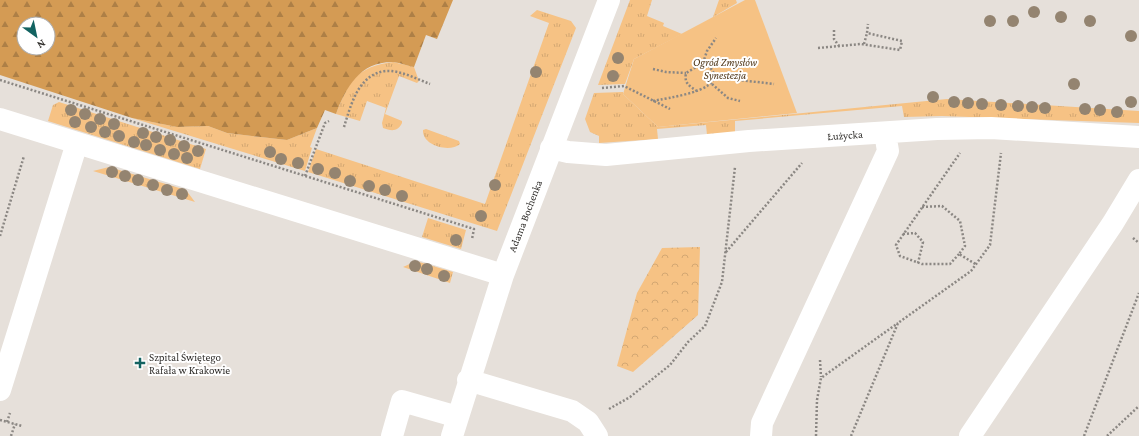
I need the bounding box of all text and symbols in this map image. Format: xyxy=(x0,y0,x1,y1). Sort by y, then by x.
north arrow xyxy=(16,16,56,56)
text: N xyxy=(35,37,48,52)
park label: Ogród Zmysłów Synestezja xyxy=(693,56,757,82)
street label: Łużycka xyxy=(827,128,863,143)
street label: Adama Bochenka xyxy=(506,178,544,254)
place label: Szpital Świętego Rafała w Krakowie xyxy=(149,351,230,376)
marker: Szpital Świętego Rafała w Krakowie xyxy=(134,357,146,369)

